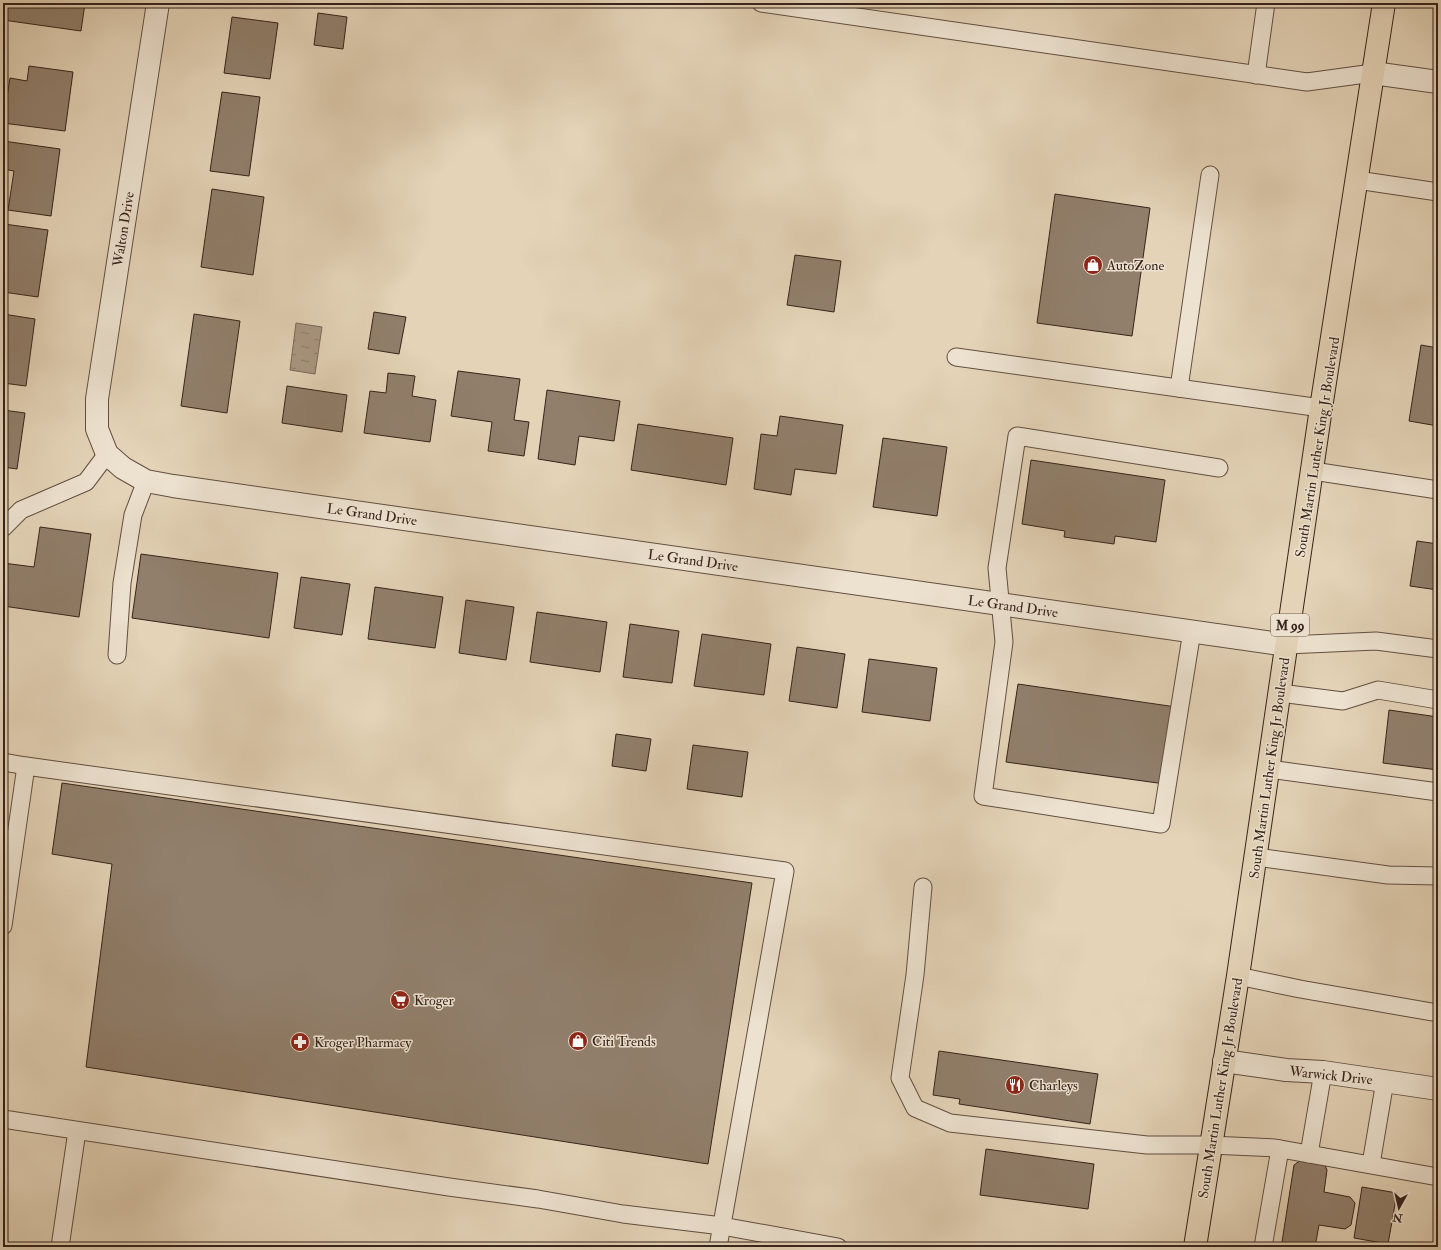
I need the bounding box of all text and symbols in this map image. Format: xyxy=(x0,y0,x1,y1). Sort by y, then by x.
street label: Walton Drive xyxy=(109,190,138,269)
shop icon: AutoZone xyxy=(1082,254,1104,276)
place label: AutoZone xyxy=(1106,257,1164,274)
street label: South Martin Luther King Jr Boulevard xyxy=(1292,336,1343,559)
street label: Le Grand Drive xyxy=(326,500,418,529)
street label: Le Grand Drive xyxy=(647,546,739,575)
street label: Le Grand Drive xyxy=(967,592,1059,621)
road number: M 99 xyxy=(1271,614,1309,636)
street label: South Martin Luther King Jr Boulevard xyxy=(1246,656,1293,880)
street label: South Martin Luther King Jr Boulevard xyxy=(1195,977,1246,1200)
supermarket icon: Kroger xyxy=(389,989,411,1011)
place label: Kroger xyxy=(414,992,454,1009)
shop icon: Citi Trends xyxy=(567,1030,589,1052)
pharmacy icon: Kroger Pharmacy xyxy=(289,1031,311,1053)
place label: Citi Trends xyxy=(592,1033,656,1050)
place label: Kroger Pharmacy xyxy=(314,1034,412,1052)
street label: Warwick Drive xyxy=(1287,1063,1374,1088)
restaurant icon: Charleys xyxy=(1004,1074,1026,1096)
place label: Charleys xyxy=(1029,1077,1078,1095)
north arrow xyxy=(1379,1188,1419,1228)
text: N xyxy=(1391,1210,1404,1225)

